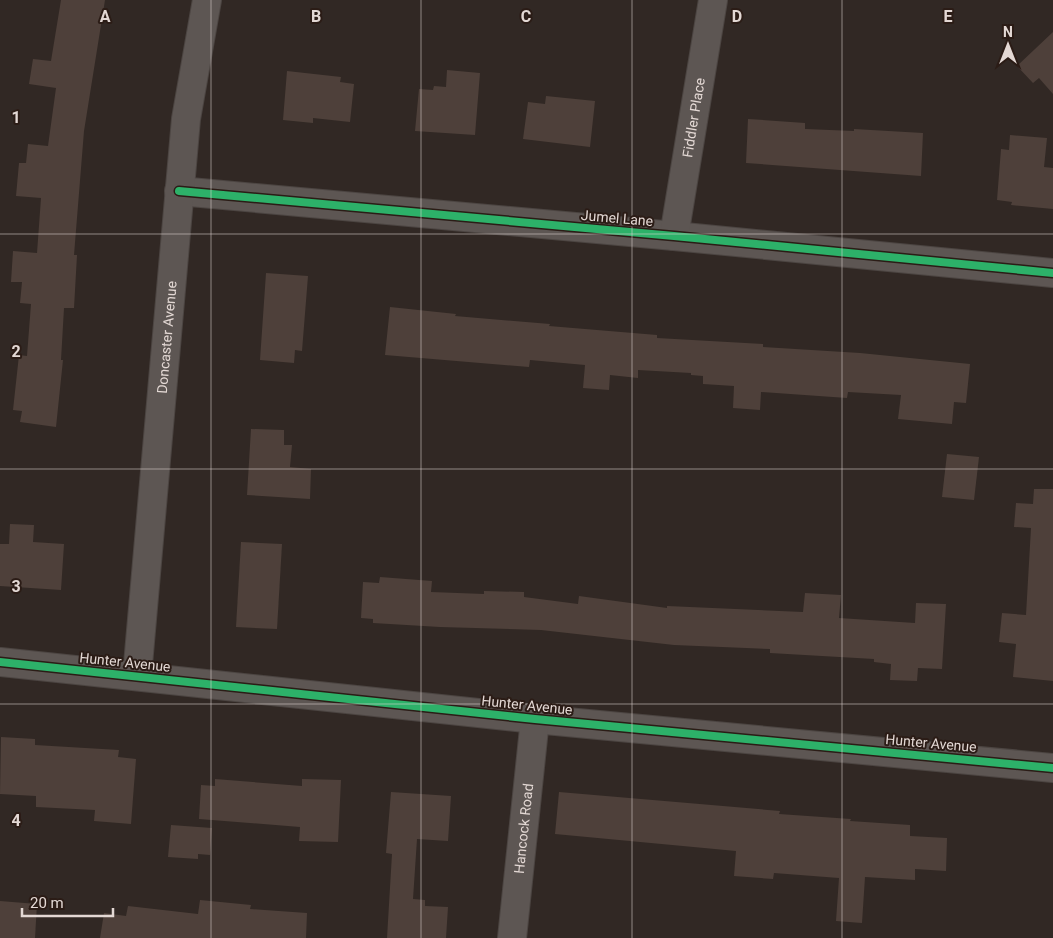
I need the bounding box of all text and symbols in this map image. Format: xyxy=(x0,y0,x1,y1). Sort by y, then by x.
text: A xyxy=(100,7,111,26)
text: B xyxy=(311,7,321,26)
text: C xyxy=(521,7,531,26)
text: D xyxy=(732,7,742,26)
text: E xyxy=(944,7,953,26)
north arrow xyxy=(983,20,1033,70)
text: N xyxy=(1003,24,1013,40)
street label: Fiddler Place xyxy=(679,76,708,159)
text: 1 xyxy=(11,108,21,127)
street label: Jumel Lane xyxy=(580,207,654,229)
street label: Doncaster Avenue xyxy=(154,280,180,394)
text: 2 xyxy=(11,342,21,361)
text: 3 xyxy=(11,577,21,596)
street label: Hunter Avenue xyxy=(79,649,171,675)
street label: Hunter Avenue xyxy=(481,692,573,718)
street label: Hunter Avenue xyxy=(885,731,977,755)
street label: Hancock Road xyxy=(511,783,536,875)
text: 4 xyxy=(11,811,21,830)
scale bar xyxy=(22,886,114,918)
text: 20 m xyxy=(30,894,64,912)

